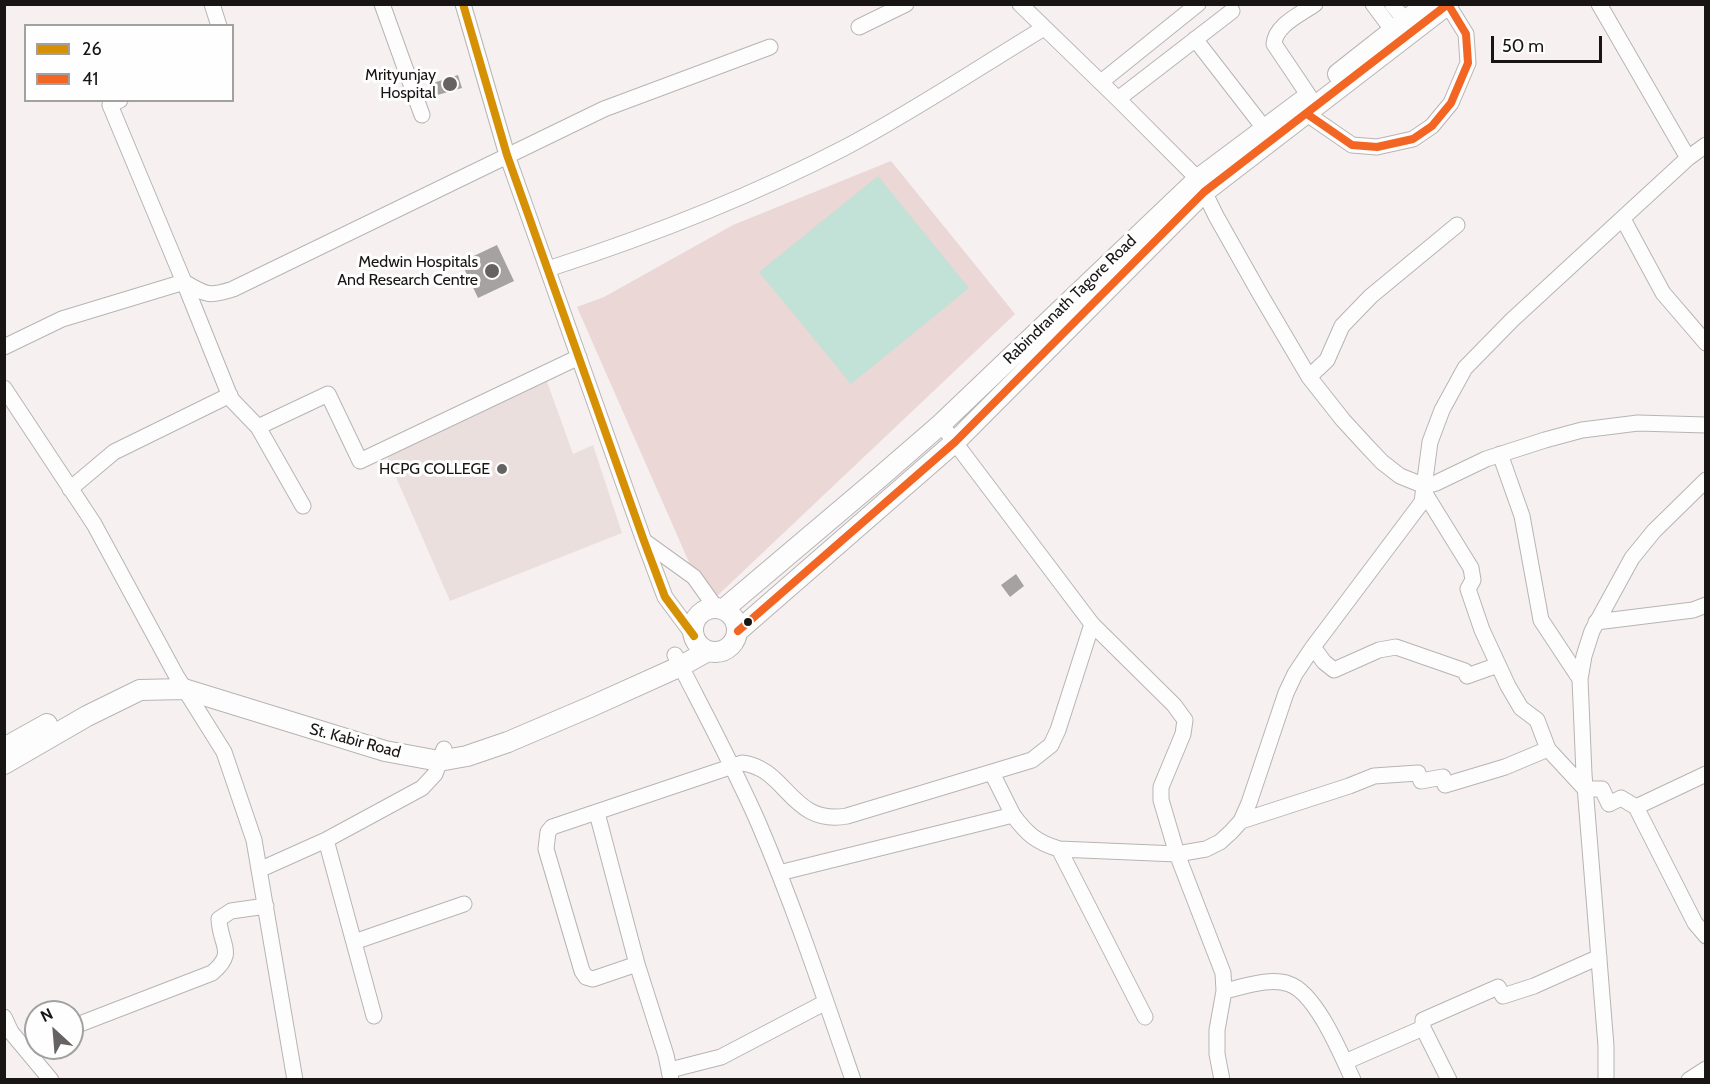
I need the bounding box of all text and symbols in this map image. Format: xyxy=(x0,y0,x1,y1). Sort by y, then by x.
legend xyxy=(24,24,234,102)
scale bar xyxy=(1494,24,1605,62)
text: 50 m xyxy=(1502,35,1544,57)
text: 26 xyxy=(82,38,102,60)
place label: Mrityunjay Hospital xyxy=(365,65,436,103)
text: 41 xyxy=(82,68,98,90)
marker: Mrityunjay Hospital xyxy=(441,75,459,93)
street label: Rabindranath Tagore Road xyxy=(1000,231,1140,369)
place label: Medwin Hospitals And Research Centre xyxy=(337,252,478,290)
marker: Medwin Hospitals And Research Centre xyxy=(483,262,501,280)
place label: HCPG COLLEGE xyxy=(379,459,490,479)
marker: HCPG COLLEGE xyxy=(495,462,509,476)
unlabelled marker xyxy=(742,616,754,628)
street label: St. Kabir Road xyxy=(307,720,403,762)
north arrow xyxy=(24,1000,84,1060)
text: N xyxy=(38,1004,56,1026)

